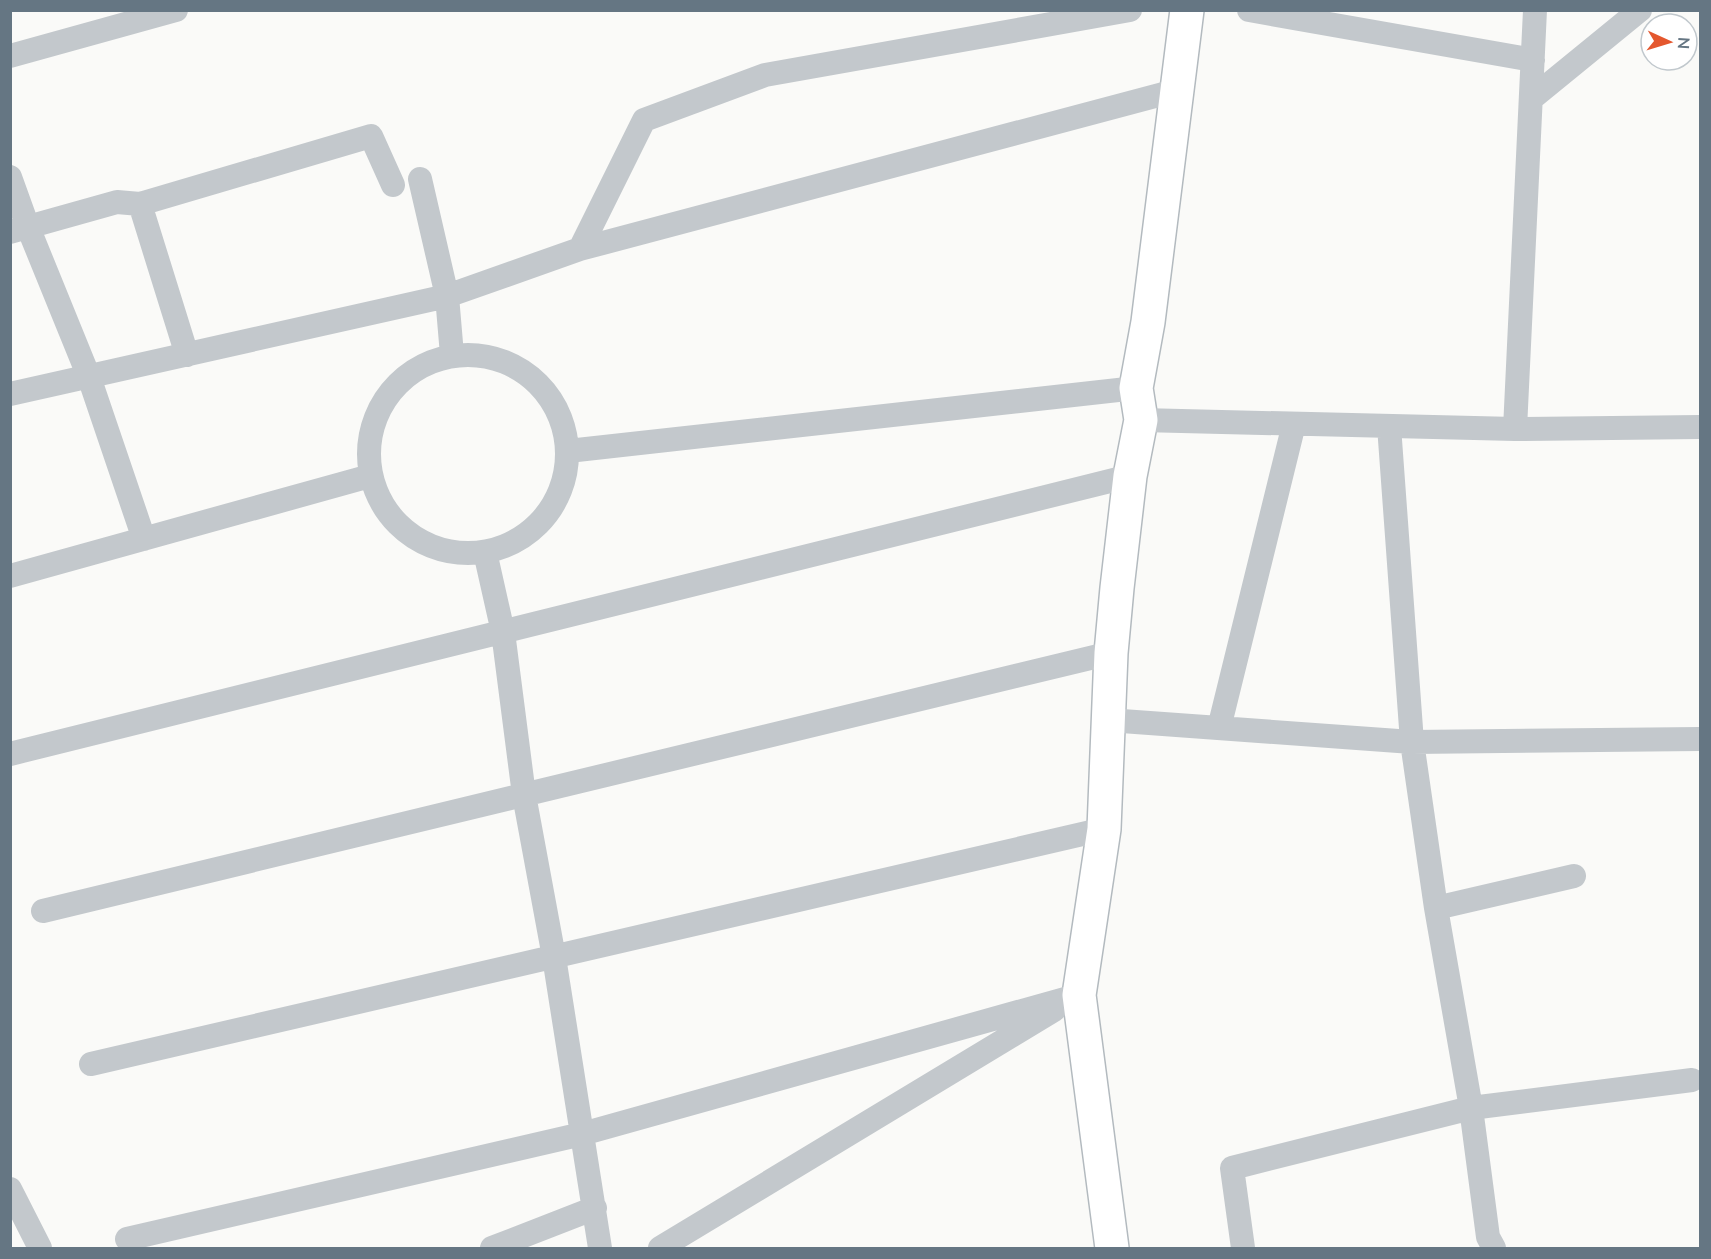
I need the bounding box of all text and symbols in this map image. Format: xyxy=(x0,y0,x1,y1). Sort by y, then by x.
north arrow xyxy=(1639,12,1699,72)
text: N xyxy=(1672,36,1694,50)

